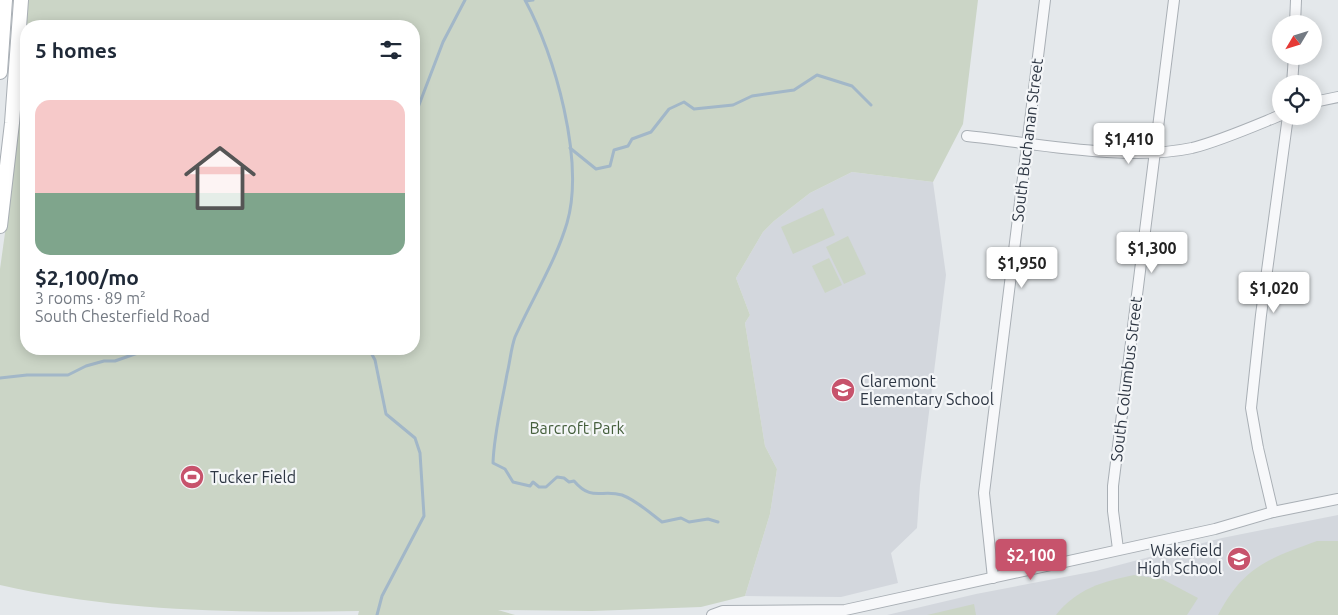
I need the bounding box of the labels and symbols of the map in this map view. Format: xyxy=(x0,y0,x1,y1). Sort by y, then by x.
north arrow xyxy=(1272,15,1322,65)
street label: South Buchanan Street xyxy=(1008,56,1046,223)
pin: $1,410 xyxy=(1088,122,1170,165)
pin: $1,300 xyxy=(1111,232,1193,274)
pin: $1,950 xyxy=(981,246,1063,289)
pin: $1,020 xyxy=(1233,272,1315,314)
street label: South Columbus Street xyxy=(1107,295,1145,463)
place label: Claremont Elementary School xyxy=(860,372,994,408)
school or university icon: Claremont Elementary School xyxy=(830,377,856,403)
park label: Barcroft Park xyxy=(529,419,625,437)
sports icon: Tucker Field xyxy=(179,464,205,490)
place label: Tucker Field xyxy=(210,468,296,486)
pin: $2,100 xyxy=(990,538,1072,581)
place label: Wakefield High School xyxy=(1137,541,1222,577)
school or university icon: Wakefield High School xyxy=(1226,546,1252,572)

